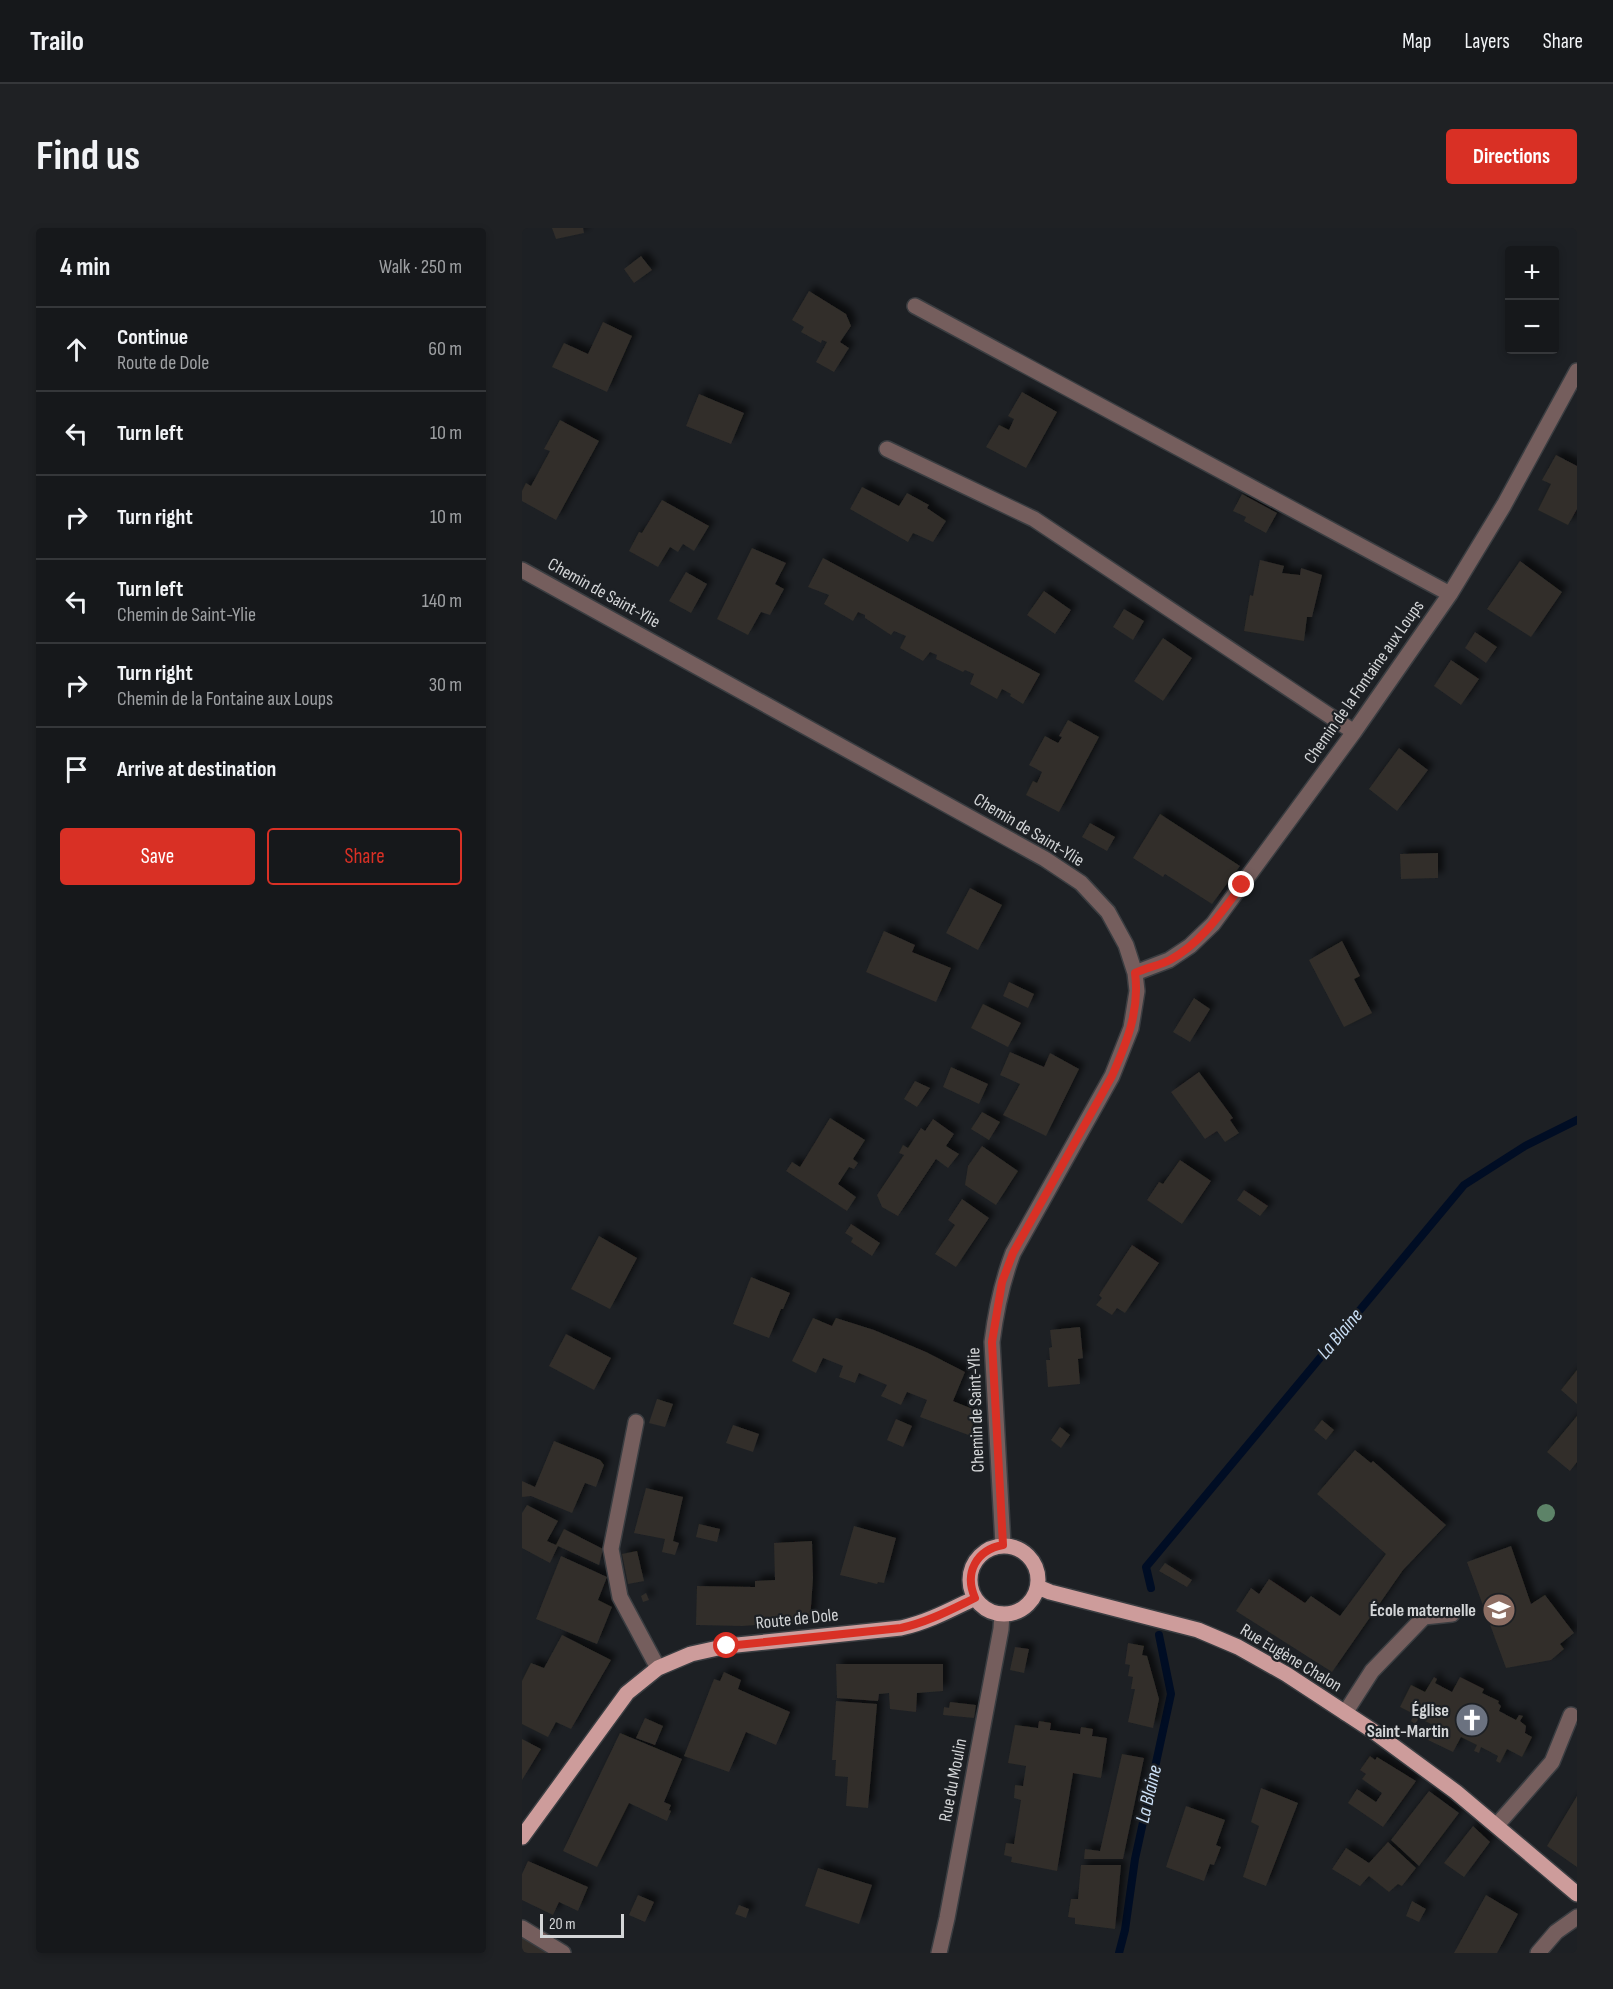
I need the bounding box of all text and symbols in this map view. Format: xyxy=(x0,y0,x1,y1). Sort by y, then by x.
text: Trailo xyxy=(30,25,84,58)
text: Map xyxy=(1402,29,1431,54)
text: Layers xyxy=(1464,29,1510,54)
text: Share xyxy=(1543,29,1583,54)
button: Directions xyxy=(1446,129,1577,184)
text: Find us xyxy=(36,131,140,182)
map controls xyxy=(1505,246,1559,354)
button: + xyxy=(1505,246,1559,300)
text: 4 min xyxy=(60,252,110,283)
text: Walk · 250 m xyxy=(379,255,462,279)
button: − xyxy=(1505,300,1559,354)
text: Continue xyxy=(117,324,188,351)
icon: ahead xyxy=(60,333,93,366)
text: 60 m xyxy=(428,337,462,361)
text: Route de Dole xyxy=(117,351,209,375)
icon: left xyxy=(60,417,93,450)
text: Turn left xyxy=(117,420,183,447)
text: 10 m xyxy=(430,421,462,445)
icon: right xyxy=(60,501,93,534)
text: Turn right xyxy=(117,504,193,531)
text: 10 m xyxy=(430,505,462,529)
street label: Chemin de Saint-Ylie xyxy=(544,553,664,633)
text: Turn left xyxy=(117,576,183,603)
icon: left xyxy=(60,585,93,618)
text: 140 m xyxy=(422,589,462,613)
street label: Chemin de la Fontaine aux Loups xyxy=(1300,596,1428,768)
text: Chemin de Saint-Ylie xyxy=(117,603,256,627)
text: Turn right xyxy=(117,660,193,687)
icon: right xyxy=(60,669,93,702)
text: 30 m xyxy=(429,673,462,697)
text: Chemin de la Fontaine aux Loups xyxy=(117,687,333,711)
icon: arrive xyxy=(60,753,93,786)
text: Arrive at destination xyxy=(117,756,276,783)
street label: Chemin de Saint-Ylie xyxy=(970,789,1088,871)
button: Save xyxy=(60,828,255,885)
button: Share xyxy=(267,828,462,885)
route end xyxy=(1228,871,1254,897)
water label: La Blaine xyxy=(1312,1304,1368,1364)
street label: Chemin de Saint-Ylie xyxy=(963,1347,989,1473)
school or university icon: École maternelle xyxy=(1481,1592,1517,1628)
place label: École maternelle xyxy=(1370,1600,1476,1621)
street label: Route de Dole xyxy=(755,1604,839,1634)
street label: Rue Eugène Chalon xyxy=(1236,1619,1346,1697)
route start xyxy=(713,1632,739,1658)
place label: Église Saint-Martin xyxy=(1367,1700,1449,1742)
church icon: Église Saint-Martin xyxy=(1454,1702,1490,1738)
street label: Rue du Moulin xyxy=(935,1737,971,1823)
water label: La Blaine xyxy=(1131,1763,1167,1825)
scale bar xyxy=(540,1911,624,1938)
text: 20 m xyxy=(549,1915,576,1934)

